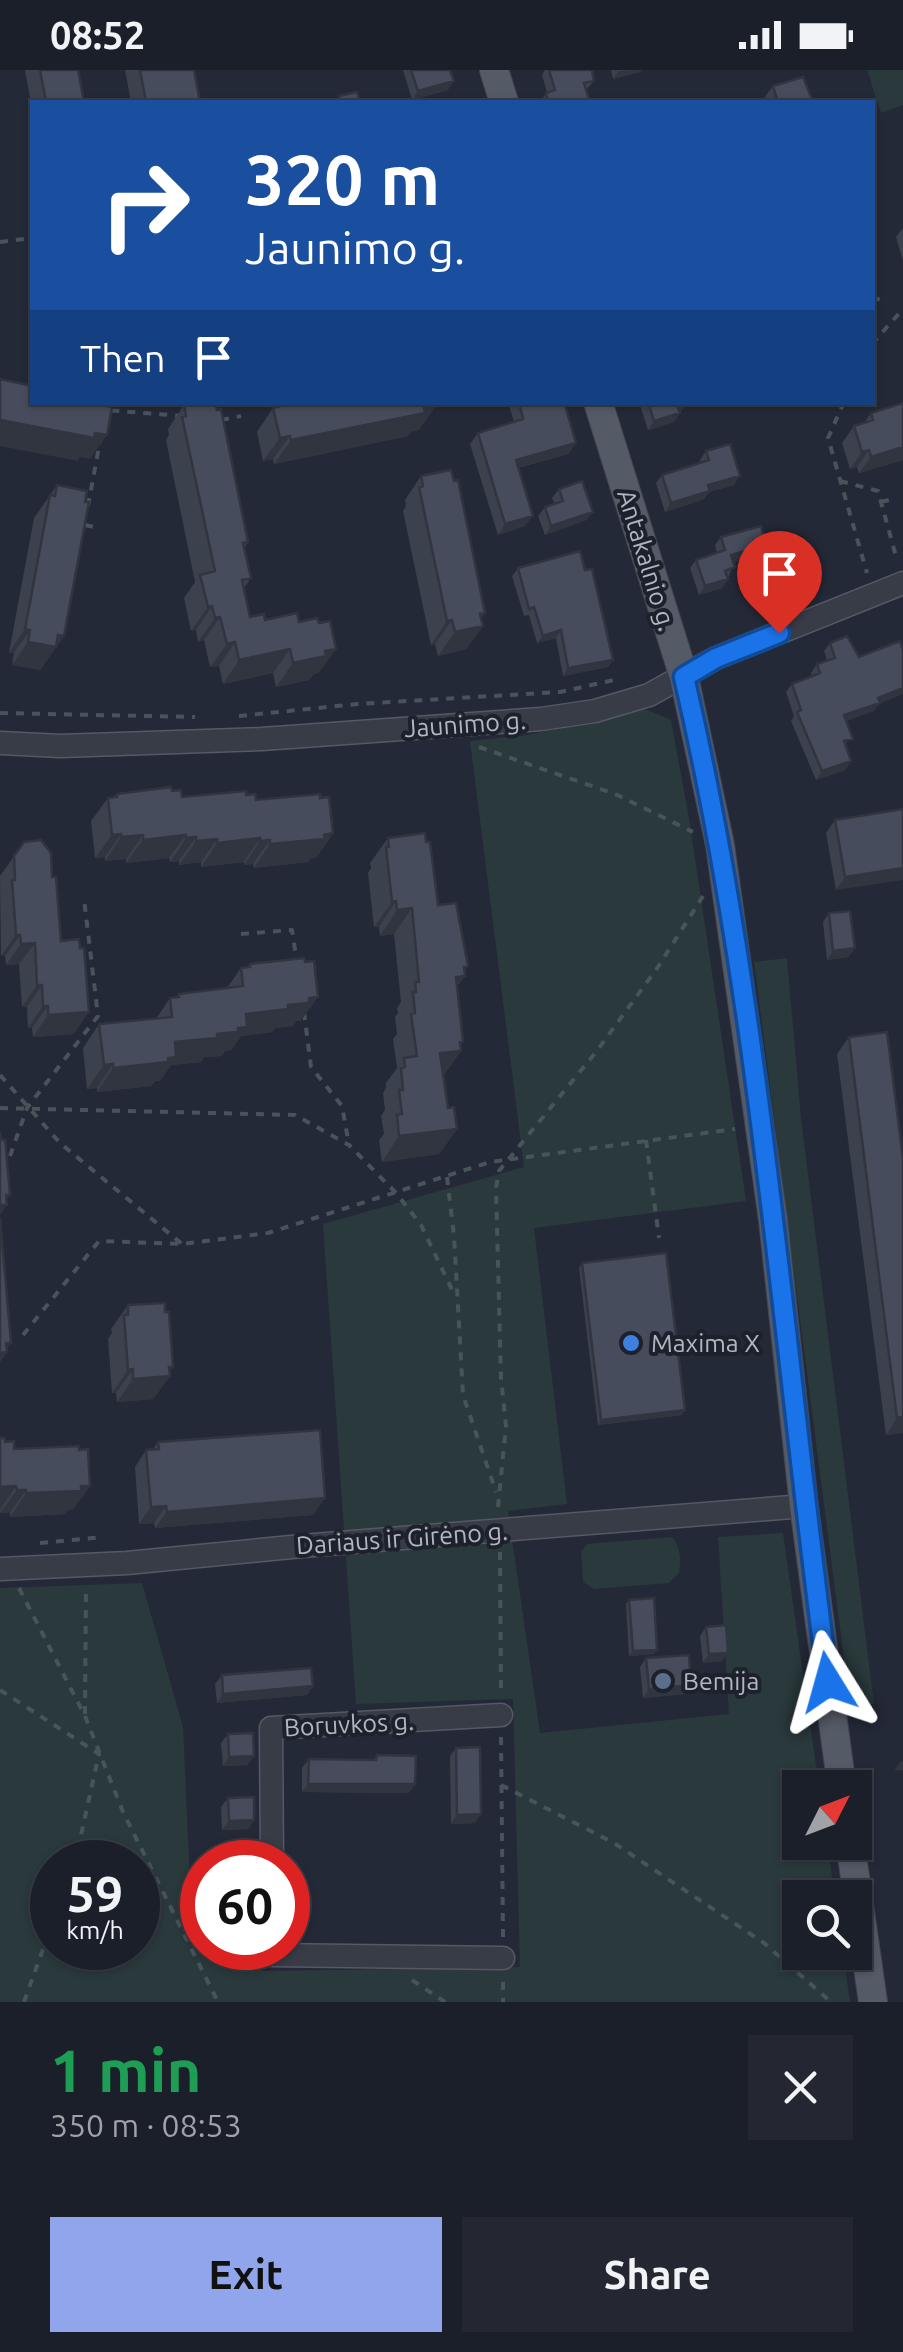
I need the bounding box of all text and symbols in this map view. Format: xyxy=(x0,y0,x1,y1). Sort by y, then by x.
text: 08:52 xyxy=(50,14,145,56)
icon: right xyxy=(80,140,210,270)
text: 320 m xyxy=(245,140,440,218)
text: Jaunimo g. xyxy=(245,222,465,273)
icon: arrive xyxy=(186,330,241,385)
text: Then xyxy=(80,337,166,379)
street label: Antakalnio g. xyxy=(612,486,682,634)
pin xyxy=(737,531,822,634)
icon: arrive xyxy=(752,546,807,601)
street label: Jaunimo g. xyxy=(403,706,527,742)
place label: Maxima X xyxy=(651,1329,760,1357)
marker: Maxima X xyxy=(620,1332,642,1354)
street label: Dariaus ir Girėno g. xyxy=(295,1517,509,1559)
position arrow xyxy=(776,1630,880,1734)
place label: Bemija xyxy=(683,1667,759,1695)
marker: Bemija xyxy=(652,1670,674,1692)
street label: Boruvkos g. xyxy=(283,1707,415,1741)
north arrow xyxy=(782,1770,872,1860)
map controls xyxy=(782,1770,872,1970)
speed limit sign: 60 xyxy=(180,1840,310,1970)
text: 59 xyxy=(67,1865,123,1921)
button: search xyxy=(782,1880,872,1970)
text: km/h xyxy=(66,1916,124,1944)
button: close xyxy=(748,2035,853,2140)
text: 1 min xyxy=(50,2036,202,2103)
text: 350 m · 08:53 xyxy=(50,2107,242,2143)
button: Exit xyxy=(50,2217,442,2332)
button: Share xyxy=(462,2217,853,2332)

